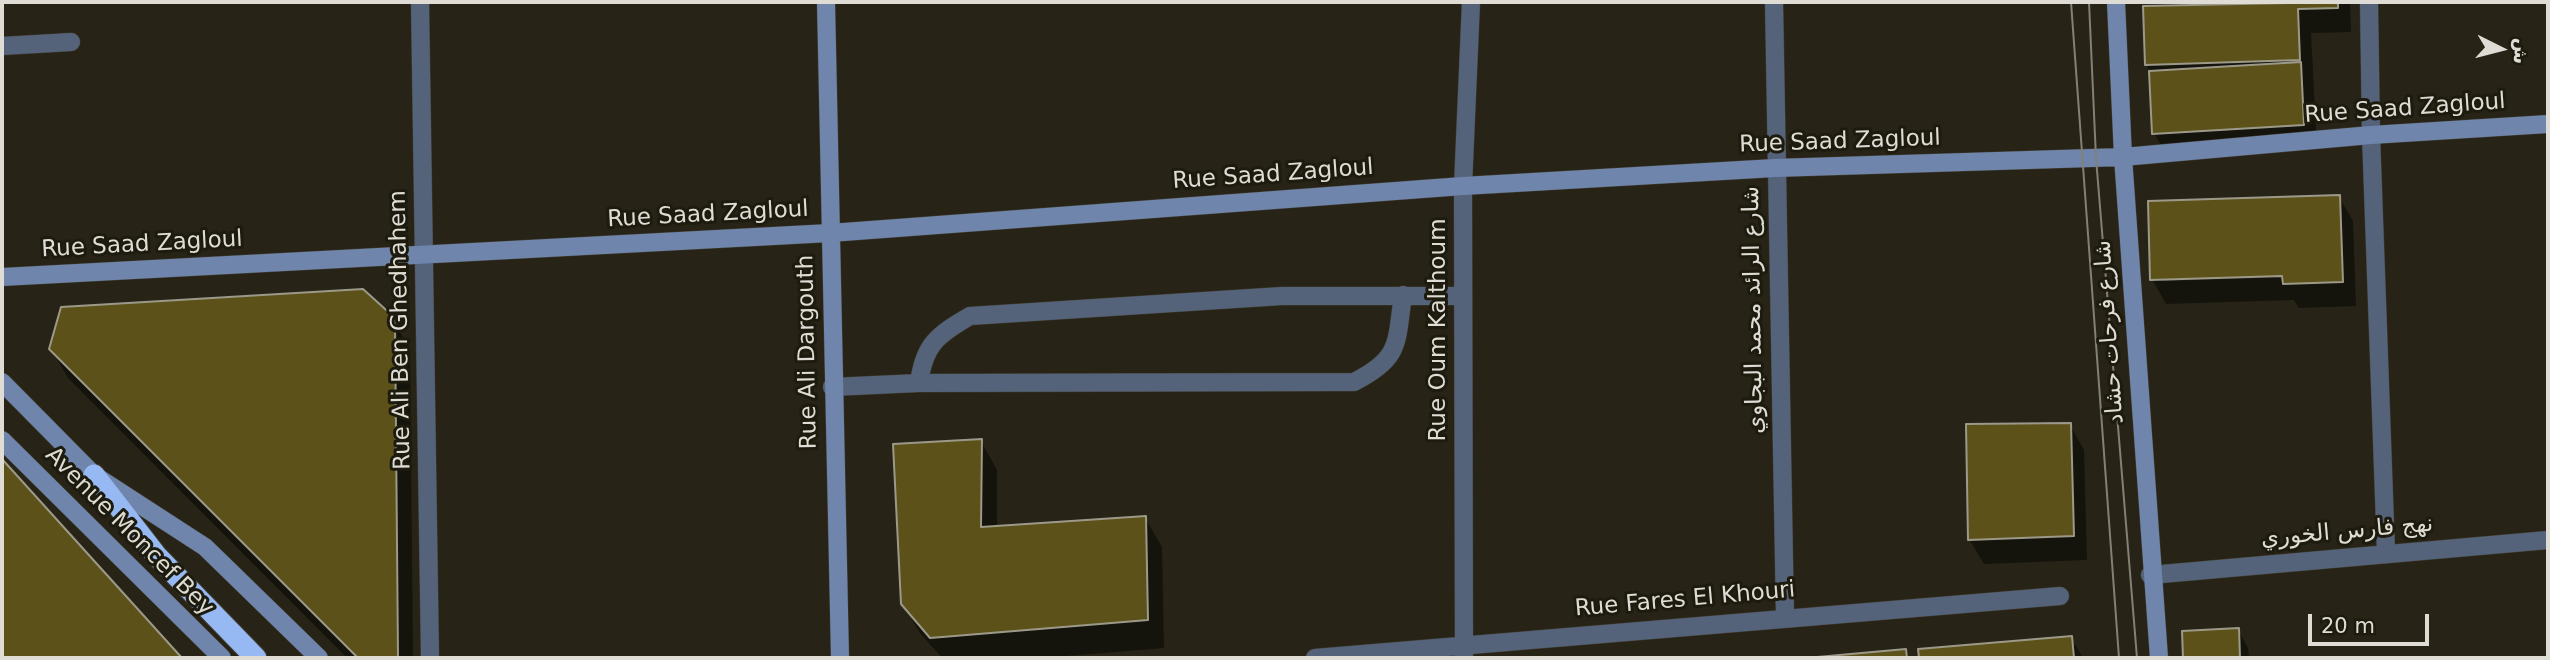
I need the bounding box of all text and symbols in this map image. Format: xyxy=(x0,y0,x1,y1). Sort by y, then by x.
north arrow xyxy=(2466,14,2536,84)
text: ش xyxy=(2510,37,2534,65)
street label: Rue Saad Zagloul xyxy=(2304,88,2506,130)
street label: Rue Saad Zagloul xyxy=(1739,125,1941,159)
street label: Rue Saad Zagloul xyxy=(1172,154,1374,196)
street label: شارع الرائد محمد البجاوي xyxy=(1738,186,1770,434)
street label: Rue Ali Ben Ghedhahem xyxy=(385,190,417,470)
street label: Rue Saad Zagloul xyxy=(607,196,809,234)
street label: Rue Oum Kalthoum xyxy=(1425,218,1453,442)
street label: Rue Saad Zagloul xyxy=(41,226,243,264)
street label: شارع فرحات حشاد xyxy=(2090,239,2130,425)
street label: Rue Ali Dargouth xyxy=(793,255,823,449)
street label: Avenue Moncef Bey xyxy=(39,442,219,622)
street label: نهج فارس الخوري xyxy=(2260,511,2434,553)
street label: Rue Fares El Khouri xyxy=(1574,577,1796,623)
scale bar xyxy=(2312,600,2433,644)
text: 20 m xyxy=(2321,614,2375,638)

